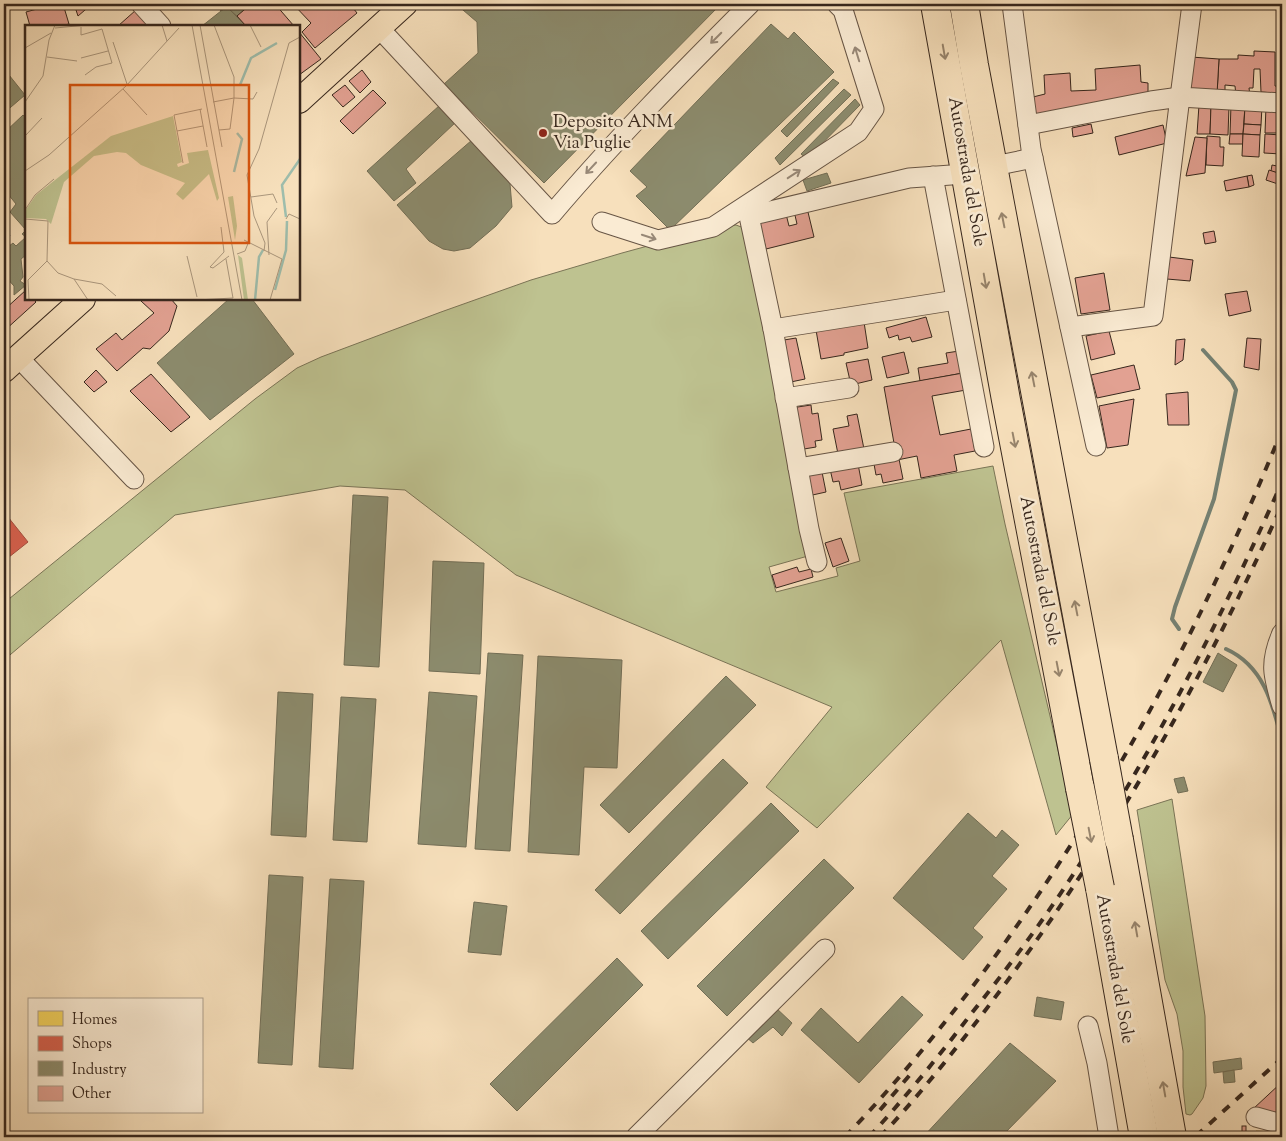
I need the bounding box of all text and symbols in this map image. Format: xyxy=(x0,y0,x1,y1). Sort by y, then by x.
inset map xyxy=(25,25,300,300)
one-way arrow xyxy=(710,32,722,44)
one-way arrow xyxy=(939,43,949,59)
one-way arrow xyxy=(852,46,861,62)
street label: Autostrada del Sole xyxy=(940,95,992,249)
place label: Deposito ANM Via Puglie xyxy=(553,110,673,157)
marker: Deposito ANM Via Puglie xyxy=(537,127,549,139)
one-way arrow xyxy=(586,162,597,175)
one-way arrow xyxy=(786,169,800,179)
one-way arrow xyxy=(997,212,1007,228)
one-way arrow xyxy=(641,233,656,242)
one-way arrow xyxy=(980,272,990,288)
one-way arrow xyxy=(1028,372,1037,388)
one-way arrow xyxy=(1010,432,1019,448)
street label: Autostrada del Sole xyxy=(1012,494,1066,648)
one-way arrow xyxy=(1071,600,1081,616)
one-way arrow xyxy=(1054,660,1063,676)
one-way arrow xyxy=(1085,827,1095,843)
street label: Autostrada del Sole xyxy=(1088,892,1140,1046)
one-way arrow xyxy=(1130,922,1140,938)
legend xyxy=(28,998,202,1114)
text: Homes xyxy=(72,1010,117,1031)
text: Shops xyxy=(72,1034,112,1055)
text: Industry xyxy=(72,1060,127,1081)
one-way arrow xyxy=(1159,1082,1169,1098)
text: Other xyxy=(72,1084,112,1105)

